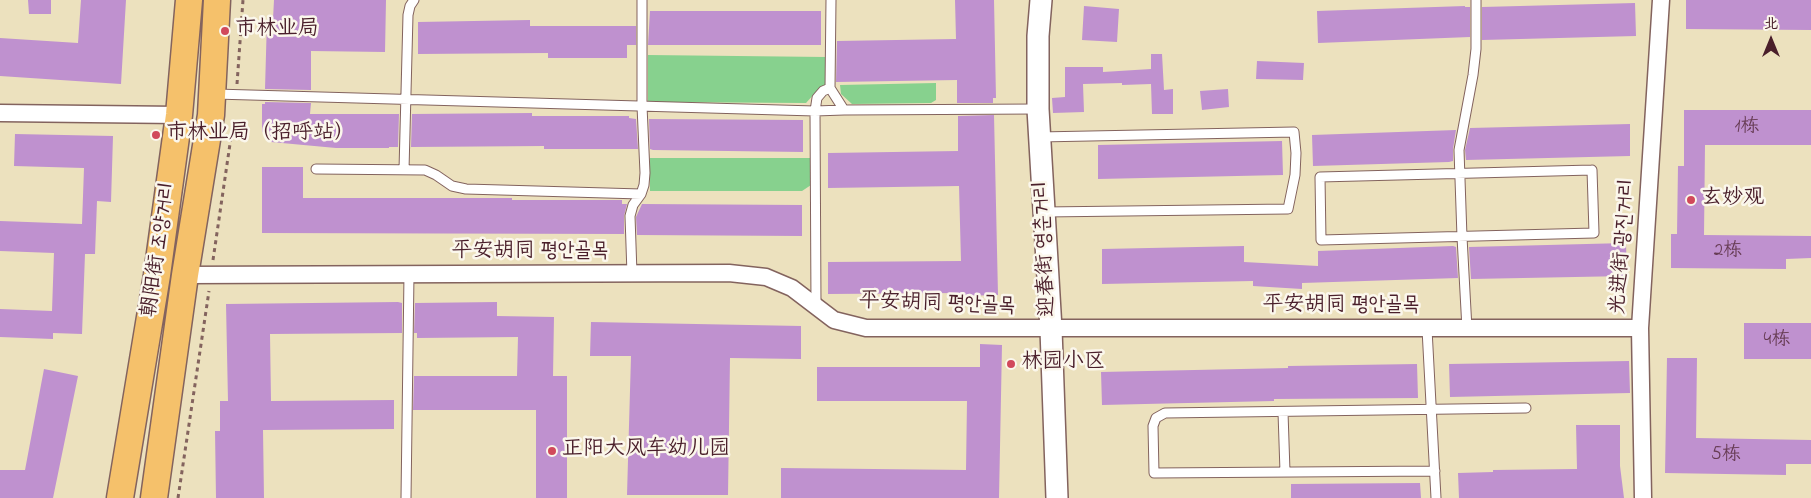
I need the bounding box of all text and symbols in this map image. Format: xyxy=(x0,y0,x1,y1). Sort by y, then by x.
text: 北 xyxy=(1764,14,1778,35)
north arrow xyxy=(1746,15,1796,65)
place label: 市林业局 xyxy=(235,18,319,44)
marker: 市林业局 xyxy=(219,25,231,37)
house number: 1栋 xyxy=(1734,117,1760,139)
place label: 市林业局（招呼站） xyxy=(166,122,355,148)
marker: 市林业局（招呼站） xyxy=(150,129,162,141)
street label: 光进街 광진거리 xyxy=(1607,178,1641,316)
street label: 朝阳街 조양거리 xyxy=(138,181,182,319)
street label: 迎春街 영춘거리 xyxy=(1030,181,1062,317)
place label: 玄妙观 xyxy=(1701,187,1764,213)
marker: 玄妙观 xyxy=(1685,194,1697,206)
street label: 平安胡同 평안골목 xyxy=(452,240,608,266)
house number: 2栋 xyxy=(1714,241,1742,263)
street label: 平安胡同 평안골목 xyxy=(858,290,1016,320)
street label: 平安胡同 평안골목 xyxy=(1263,294,1419,320)
house number: 4栋 xyxy=(1764,330,1790,352)
place label: 林园小区 xyxy=(1021,351,1105,377)
marker: 林园小区 xyxy=(1005,358,1017,370)
place label: 正阳大风车幼儿园 xyxy=(562,438,730,464)
marker: 正阳大风车幼儿园 xyxy=(546,445,558,457)
house number: 5栋 xyxy=(1711,445,1741,467)

